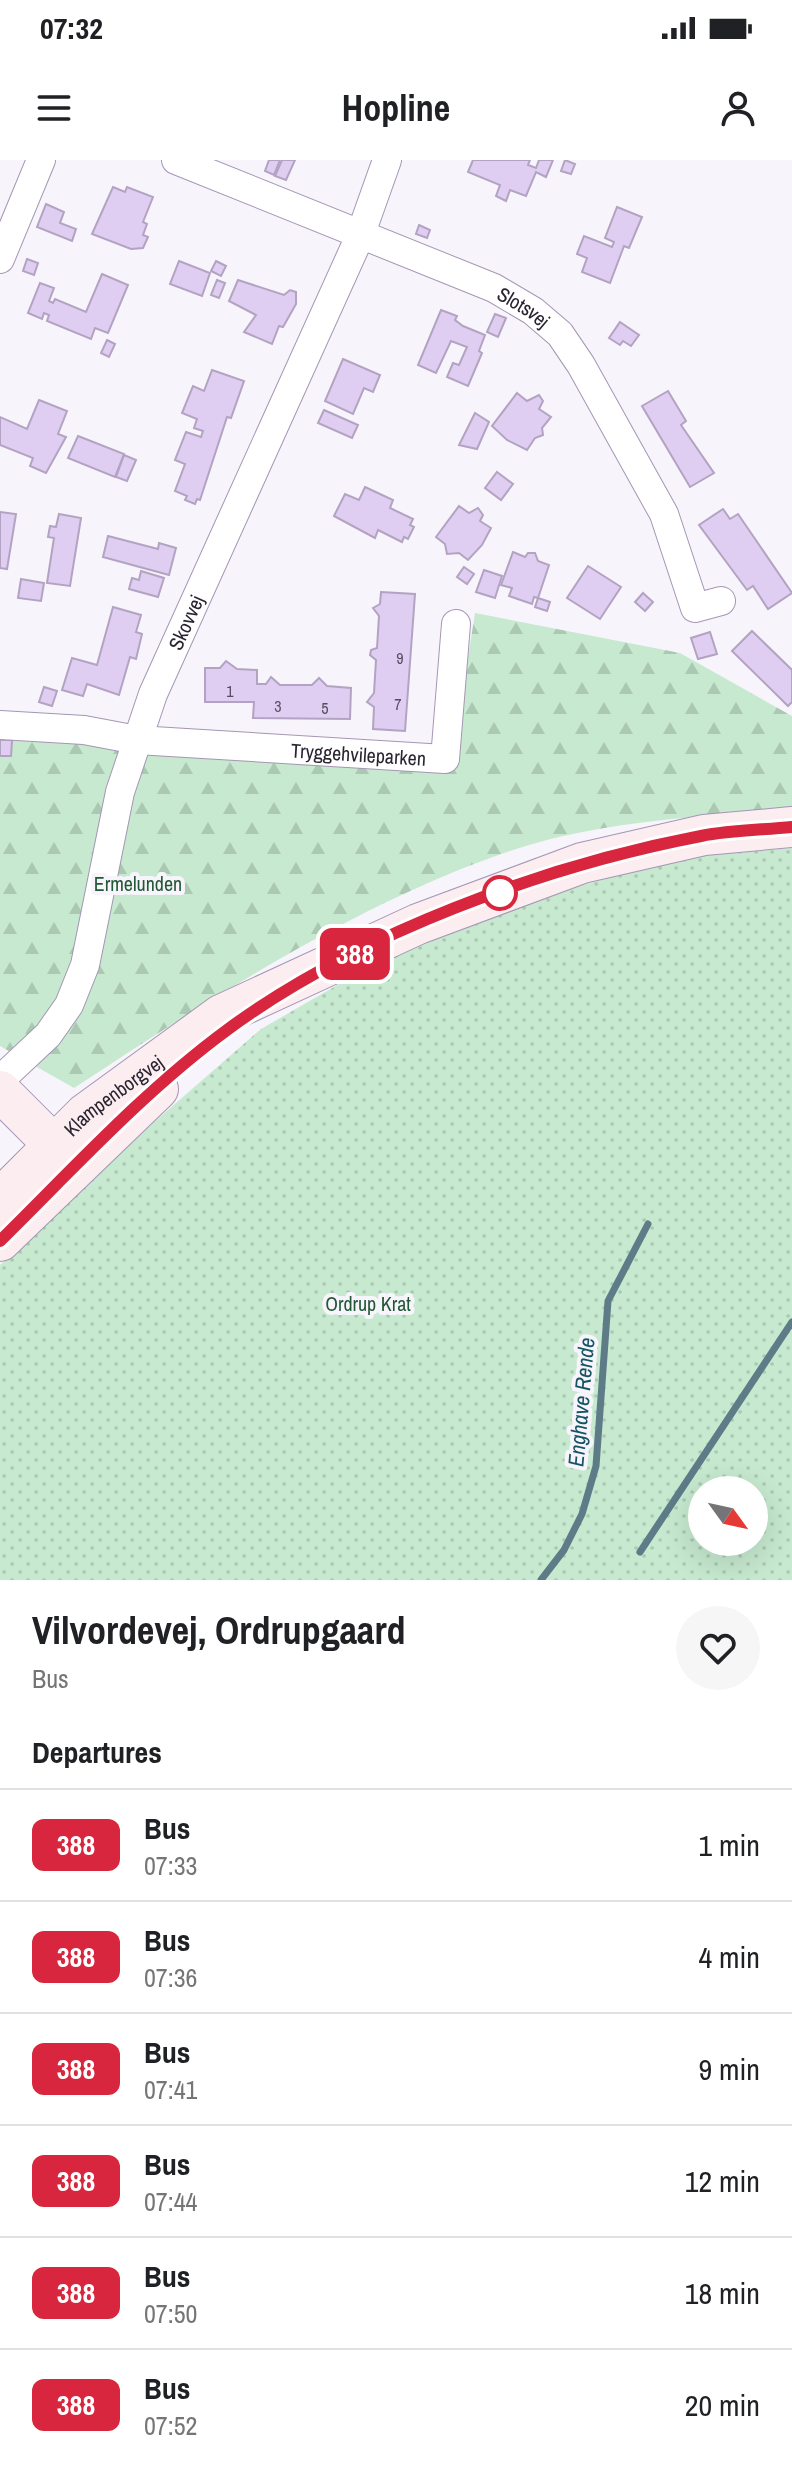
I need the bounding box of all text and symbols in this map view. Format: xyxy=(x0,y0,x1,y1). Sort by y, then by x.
text: 07:32 xyxy=(40,8,103,48)
text: Hopline xyxy=(342,84,450,132)
icon: menu xyxy=(32,86,76,130)
icon: person xyxy=(716,86,760,130)
street label: Slotsvej xyxy=(493,280,556,333)
street label: Skovvej xyxy=(161,591,210,654)
house number: 9 xyxy=(396,647,404,669)
house number: 1 xyxy=(226,680,234,702)
house number: 7 xyxy=(394,693,402,715)
house number: 3 xyxy=(274,695,282,717)
house number: 5 xyxy=(321,697,329,719)
street label: Tryggehvileparken xyxy=(290,736,427,771)
park label: Ermelunden xyxy=(94,870,182,897)
unlabelled marker xyxy=(483,876,517,910)
line badge: 388 xyxy=(309,928,401,980)
text: 388 xyxy=(336,935,374,973)
street label: Klampenborgvej xyxy=(57,1048,168,1142)
park label: Ordrup Krat xyxy=(325,1290,411,1317)
water label: Enghave Rende xyxy=(560,1336,602,1468)
north arrow xyxy=(688,1476,768,1556)
map controls xyxy=(688,1476,768,1556)
text: Vilvordevej, Ordrupgaard xyxy=(32,1605,406,1656)
button: heart xyxy=(676,1606,760,1690)
text: Bus xyxy=(32,1661,69,1696)
text: Departures xyxy=(32,1732,162,1772)
text: Bus xyxy=(144,1808,190,1848)
text: 1 min xyxy=(698,1825,760,1865)
text: 388 xyxy=(57,1826,95,1864)
text: 07:33 xyxy=(144,1848,197,1883)
text: Bus xyxy=(144,1920,190,1960)
text: 4 min xyxy=(698,1937,760,1977)
text: 388 xyxy=(57,1938,95,1976)
text: 07:36 xyxy=(144,1960,197,1995)
text: Bus xyxy=(144,2032,190,2072)
text: 9 min xyxy=(698,2049,760,2089)
text: 388 xyxy=(57,2050,95,2088)
text: 07:41 xyxy=(144,2072,197,2107)
text: Bus xyxy=(144,2144,190,2184)
text: 12 min xyxy=(685,2161,760,2201)
text: 388 xyxy=(57,2162,95,2200)
text: 07:44 xyxy=(144,2184,197,2219)
text: Bus xyxy=(144,2256,190,2296)
text: 18 min xyxy=(685,2273,760,2313)
text: 388 xyxy=(57,2274,95,2312)
text: 07:50 xyxy=(144,2296,197,2331)
text: Bus xyxy=(144,2368,190,2408)
text: 20 min xyxy=(685,2385,760,2425)
text: 388 xyxy=(57,2386,95,2424)
text: 07:52 xyxy=(144,2408,197,2443)

